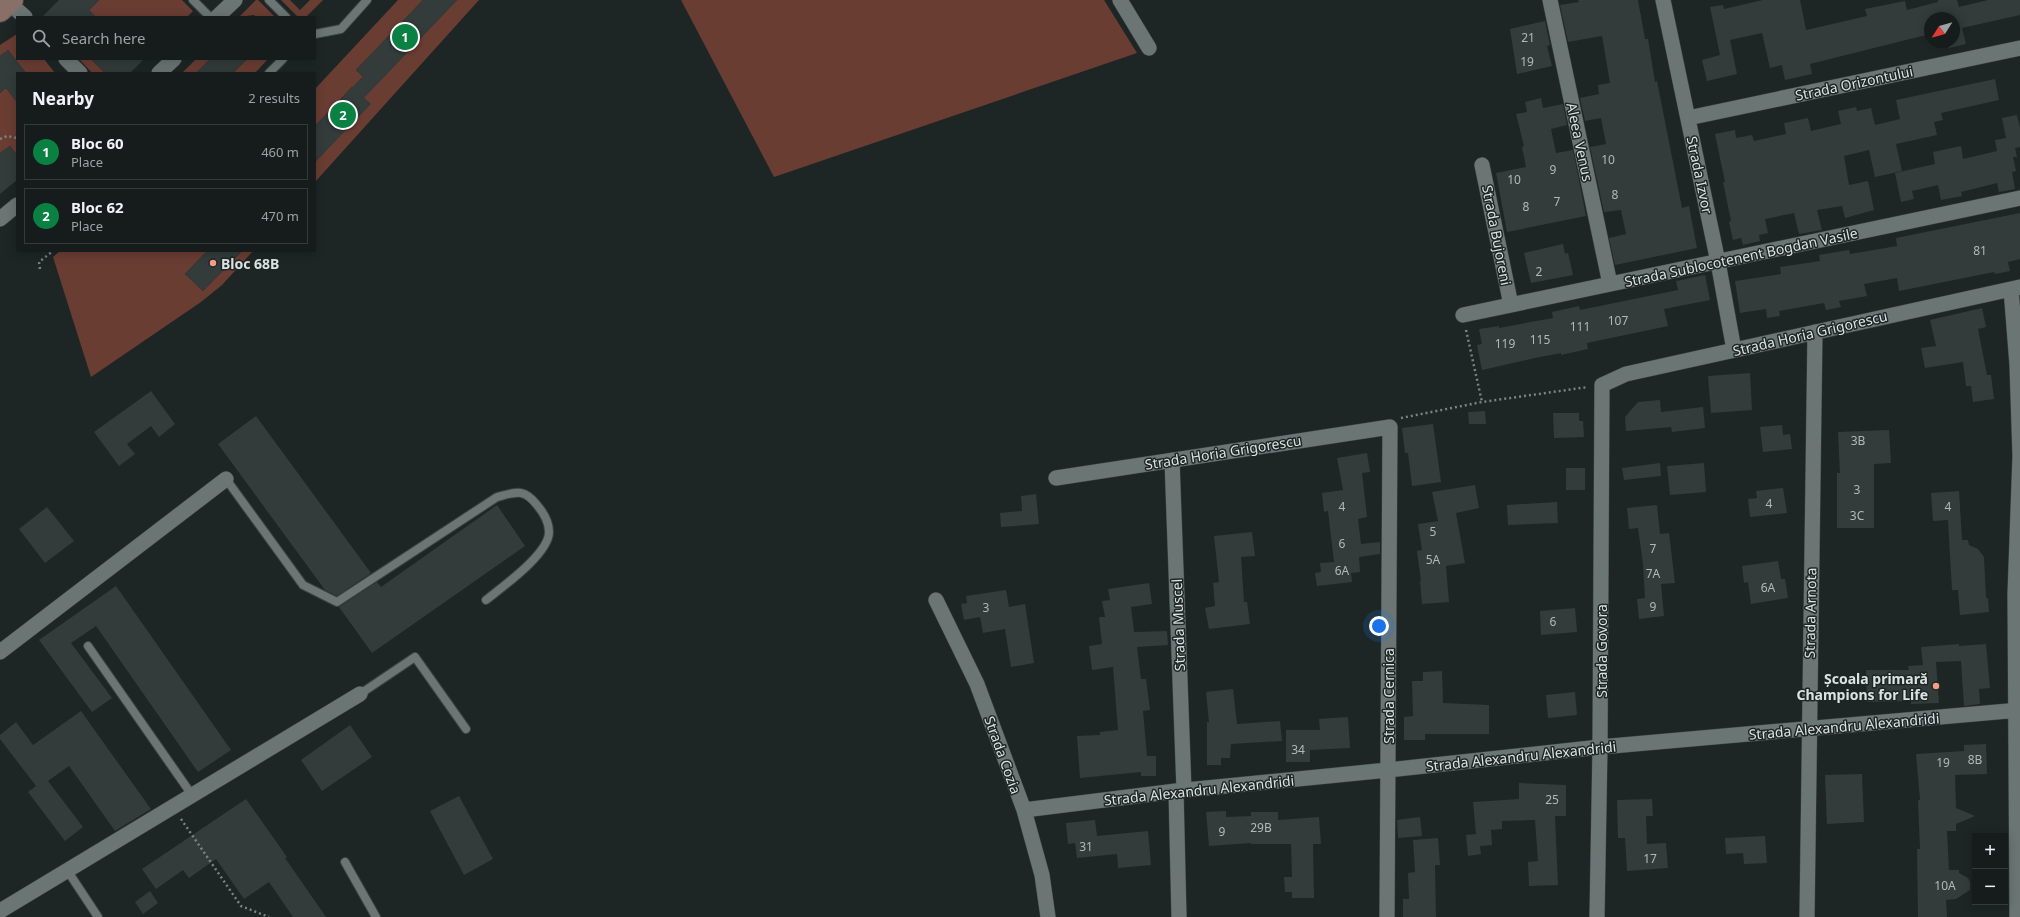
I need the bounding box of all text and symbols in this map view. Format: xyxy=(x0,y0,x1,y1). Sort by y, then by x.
north arrow xyxy=(1924,12,1960,48)
search box xyxy=(16,16,316,60)
pin: 1 xyxy=(392,22,418,52)
icon: search xyxy=(30,27,52,49)
text: Search here xyxy=(62,28,145,48)
house number: 21 xyxy=(1521,29,1535,46)
house number: 19 xyxy=(1520,53,1534,70)
street label: Strada Orizontului xyxy=(1793,61,1915,105)
text: Nearby xyxy=(32,87,94,110)
text: 2 results xyxy=(248,89,300,107)
pin: 2 xyxy=(330,100,356,130)
street label: Aleea Venus xyxy=(1562,101,1598,183)
text: Bloc 60 xyxy=(71,133,124,153)
street label: Strada Izvor xyxy=(1683,134,1718,216)
text: 1 xyxy=(42,143,50,161)
text: 460 m xyxy=(261,143,299,161)
house number: 10 xyxy=(1601,151,1615,168)
text: Place xyxy=(71,153,103,171)
house number: 9 xyxy=(1550,161,1557,178)
house number: 10 xyxy=(1507,171,1521,188)
street label: Strada Bujoreni xyxy=(1478,183,1516,287)
house number: 8 xyxy=(1612,186,1619,203)
house number: 7 xyxy=(1554,193,1561,210)
text: Bloc 62 xyxy=(71,197,124,217)
house number: 8 xyxy=(1523,198,1530,215)
text: 2 xyxy=(42,207,50,225)
text: 470 m xyxy=(261,207,299,225)
text: Place xyxy=(71,217,103,235)
street label: Strada Sublocotenent Bogdan Vasile xyxy=(1623,223,1859,291)
house number: 81 xyxy=(1973,242,1987,259)
place label: Bloc 68B xyxy=(221,254,279,273)
marker: Bloc 68B xyxy=(208,258,218,268)
house number: 2 xyxy=(1536,263,1543,280)
street label: Strada Horia Grigorescu xyxy=(1731,306,1889,360)
house number: 107 xyxy=(1608,312,1628,329)
house number: 111 xyxy=(1570,318,1590,335)
house number: 115 xyxy=(1530,331,1550,348)
house number: 119 xyxy=(1495,335,1515,352)
street label: Strada Horia Grigorescu xyxy=(1143,430,1303,474)
house number: 3B xyxy=(1851,432,1866,449)
house number: 3 xyxy=(1854,481,1861,498)
house number: 4 xyxy=(1766,495,1773,512)
house number: 4 xyxy=(1339,498,1346,515)
house number: 4 xyxy=(1945,498,1952,515)
house number: 3C xyxy=(1850,507,1865,524)
house number: 5 xyxy=(1430,523,1437,540)
house number: 6 xyxy=(1339,535,1346,552)
house number: 7 xyxy=(1650,540,1657,557)
house number: 5A xyxy=(1426,551,1441,568)
house number: 6A xyxy=(1335,562,1350,579)
house number: 7A xyxy=(1646,565,1661,582)
street label: Strada Arnota xyxy=(1800,567,1820,659)
street label: Strada Muscel xyxy=(1167,578,1189,672)
house number: 6A xyxy=(1761,579,1776,596)
house number: 9 xyxy=(1650,598,1657,615)
house number: 3 xyxy=(983,599,990,616)
street label: Strada Govora xyxy=(1592,604,1611,698)
house number: 6 xyxy=(1550,613,1557,630)
your location xyxy=(1369,616,1389,636)
street label: Strada Cernica xyxy=(1379,648,1398,744)
place label: Școala primară Champions for Life xyxy=(1796,669,1928,704)
marker: Școala primară Champions for Life xyxy=(1931,681,1941,691)
street label: Strada Alexandru Alexandridi xyxy=(1748,708,1940,744)
street label: Strada Cozia xyxy=(980,713,1026,797)
street label: Strada Alexandru Alexandridi xyxy=(1425,737,1617,775)
house number: 34 xyxy=(1291,741,1305,758)
house number: 8B xyxy=(1968,751,1983,768)
house number: 19 xyxy=(1936,754,1950,771)
street label: Strada Alexandru Alexandridi xyxy=(1103,771,1295,809)
house number: 25 xyxy=(1545,791,1559,808)
house number: 29B xyxy=(1250,819,1272,836)
house number: 9 xyxy=(1219,823,1226,840)
map controls xyxy=(1972,833,2008,905)
button: + xyxy=(1972,833,2008,869)
house number: 31 xyxy=(1079,838,1093,855)
house number: 17 xyxy=(1643,850,1657,867)
button: − xyxy=(1972,869,2008,905)
house number: 10A xyxy=(1934,877,1956,894)

